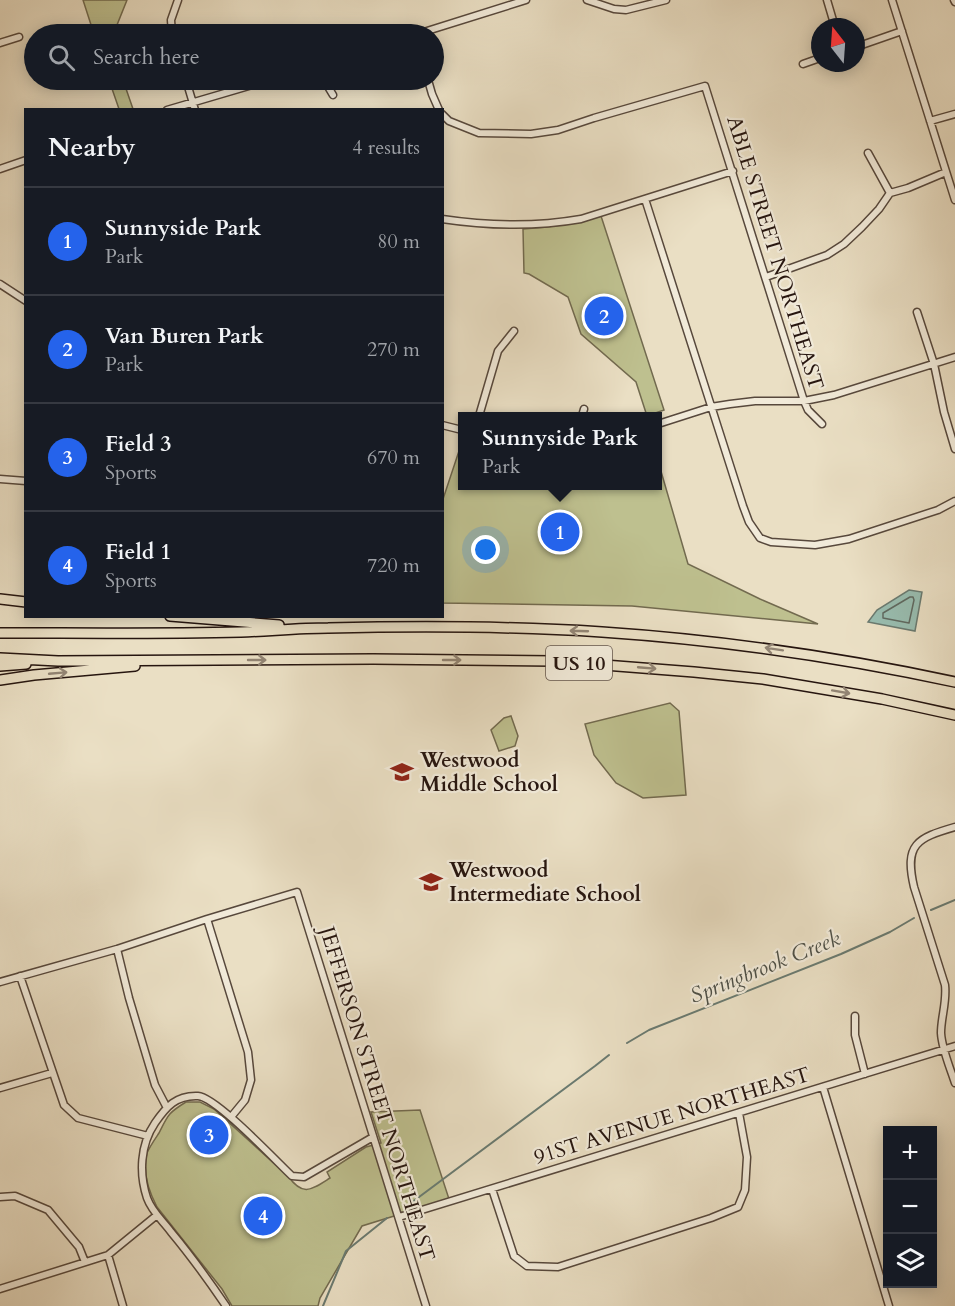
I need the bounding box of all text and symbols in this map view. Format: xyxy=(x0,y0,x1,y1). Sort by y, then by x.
north arrow xyxy=(811,18,865,72)
search box xyxy=(24,24,444,90)
icon: search xyxy=(45,41,78,74)
text: Search here xyxy=(93,42,200,72)
street label: ABLE STREET NORTHEAST xyxy=(719,112,831,394)
text: Nearby xyxy=(48,130,136,165)
text: 4 results xyxy=(352,134,420,161)
text: Sunnyside Park xyxy=(105,213,261,243)
text: 1 xyxy=(62,228,73,255)
text: 80 m xyxy=(377,228,420,255)
text: Park xyxy=(105,243,143,270)
pin: 2 xyxy=(584,294,624,338)
text: Van Buren Park xyxy=(105,321,264,351)
text: 2 xyxy=(62,336,73,363)
text: 270 m xyxy=(367,336,420,363)
text: Park xyxy=(105,351,143,378)
popup xyxy=(458,412,662,490)
text: Sunnyside Park xyxy=(482,423,638,453)
text: Field 3 xyxy=(105,429,172,459)
text: 3 xyxy=(62,444,73,471)
text: 670 m xyxy=(367,444,420,471)
text: Park xyxy=(482,453,520,480)
text: Sports xyxy=(105,459,157,486)
pin: 1 xyxy=(540,510,580,554)
your location xyxy=(471,535,500,564)
text: Field 1 xyxy=(105,537,172,567)
text: 4 xyxy=(62,552,73,579)
text: 720 m xyxy=(367,552,420,579)
text: Sports xyxy=(105,567,157,594)
one-way arrow xyxy=(570,626,590,637)
one-way arrow xyxy=(764,644,784,655)
road number: US 10 xyxy=(546,646,612,680)
one-way arrow xyxy=(247,654,267,666)
one-way arrow xyxy=(442,654,462,666)
one-way arrow xyxy=(637,663,657,674)
one-way arrow xyxy=(48,667,67,678)
one-way arrow xyxy=(830,687,850,698)
place label: Westwood Middle School xyxy=(419,746,558,799)
school or university icon: Westwood Middle School xyxy=(389,759,415,785)
place label: Westwood Intermediate School xyxy=(448,856,641,909)
school or university icon: Westwood Intermediate School xyxy=(418,869,444,895)
street label: JEFFERSON STREET NORTHEAST xyxy=(311,920,442,1265)
water label: Springbrook Creek xyxy=(685,923,845,1011)
street label: 91ST AVENUE NORTHEAST xyxy=(530,1060,814,1172)
pin: 3 xyxy=(190,1112,228,1158)
map controls xyxy=(883,1126,937,1288)
button: + xyxy=(883,1126,937,1180)
button: − xyxy=(883,1180,937,1234)
pin: 4 xyxy=(244,1194,282,1238)
button: layers xyxy=(883,1234,937,1288)

